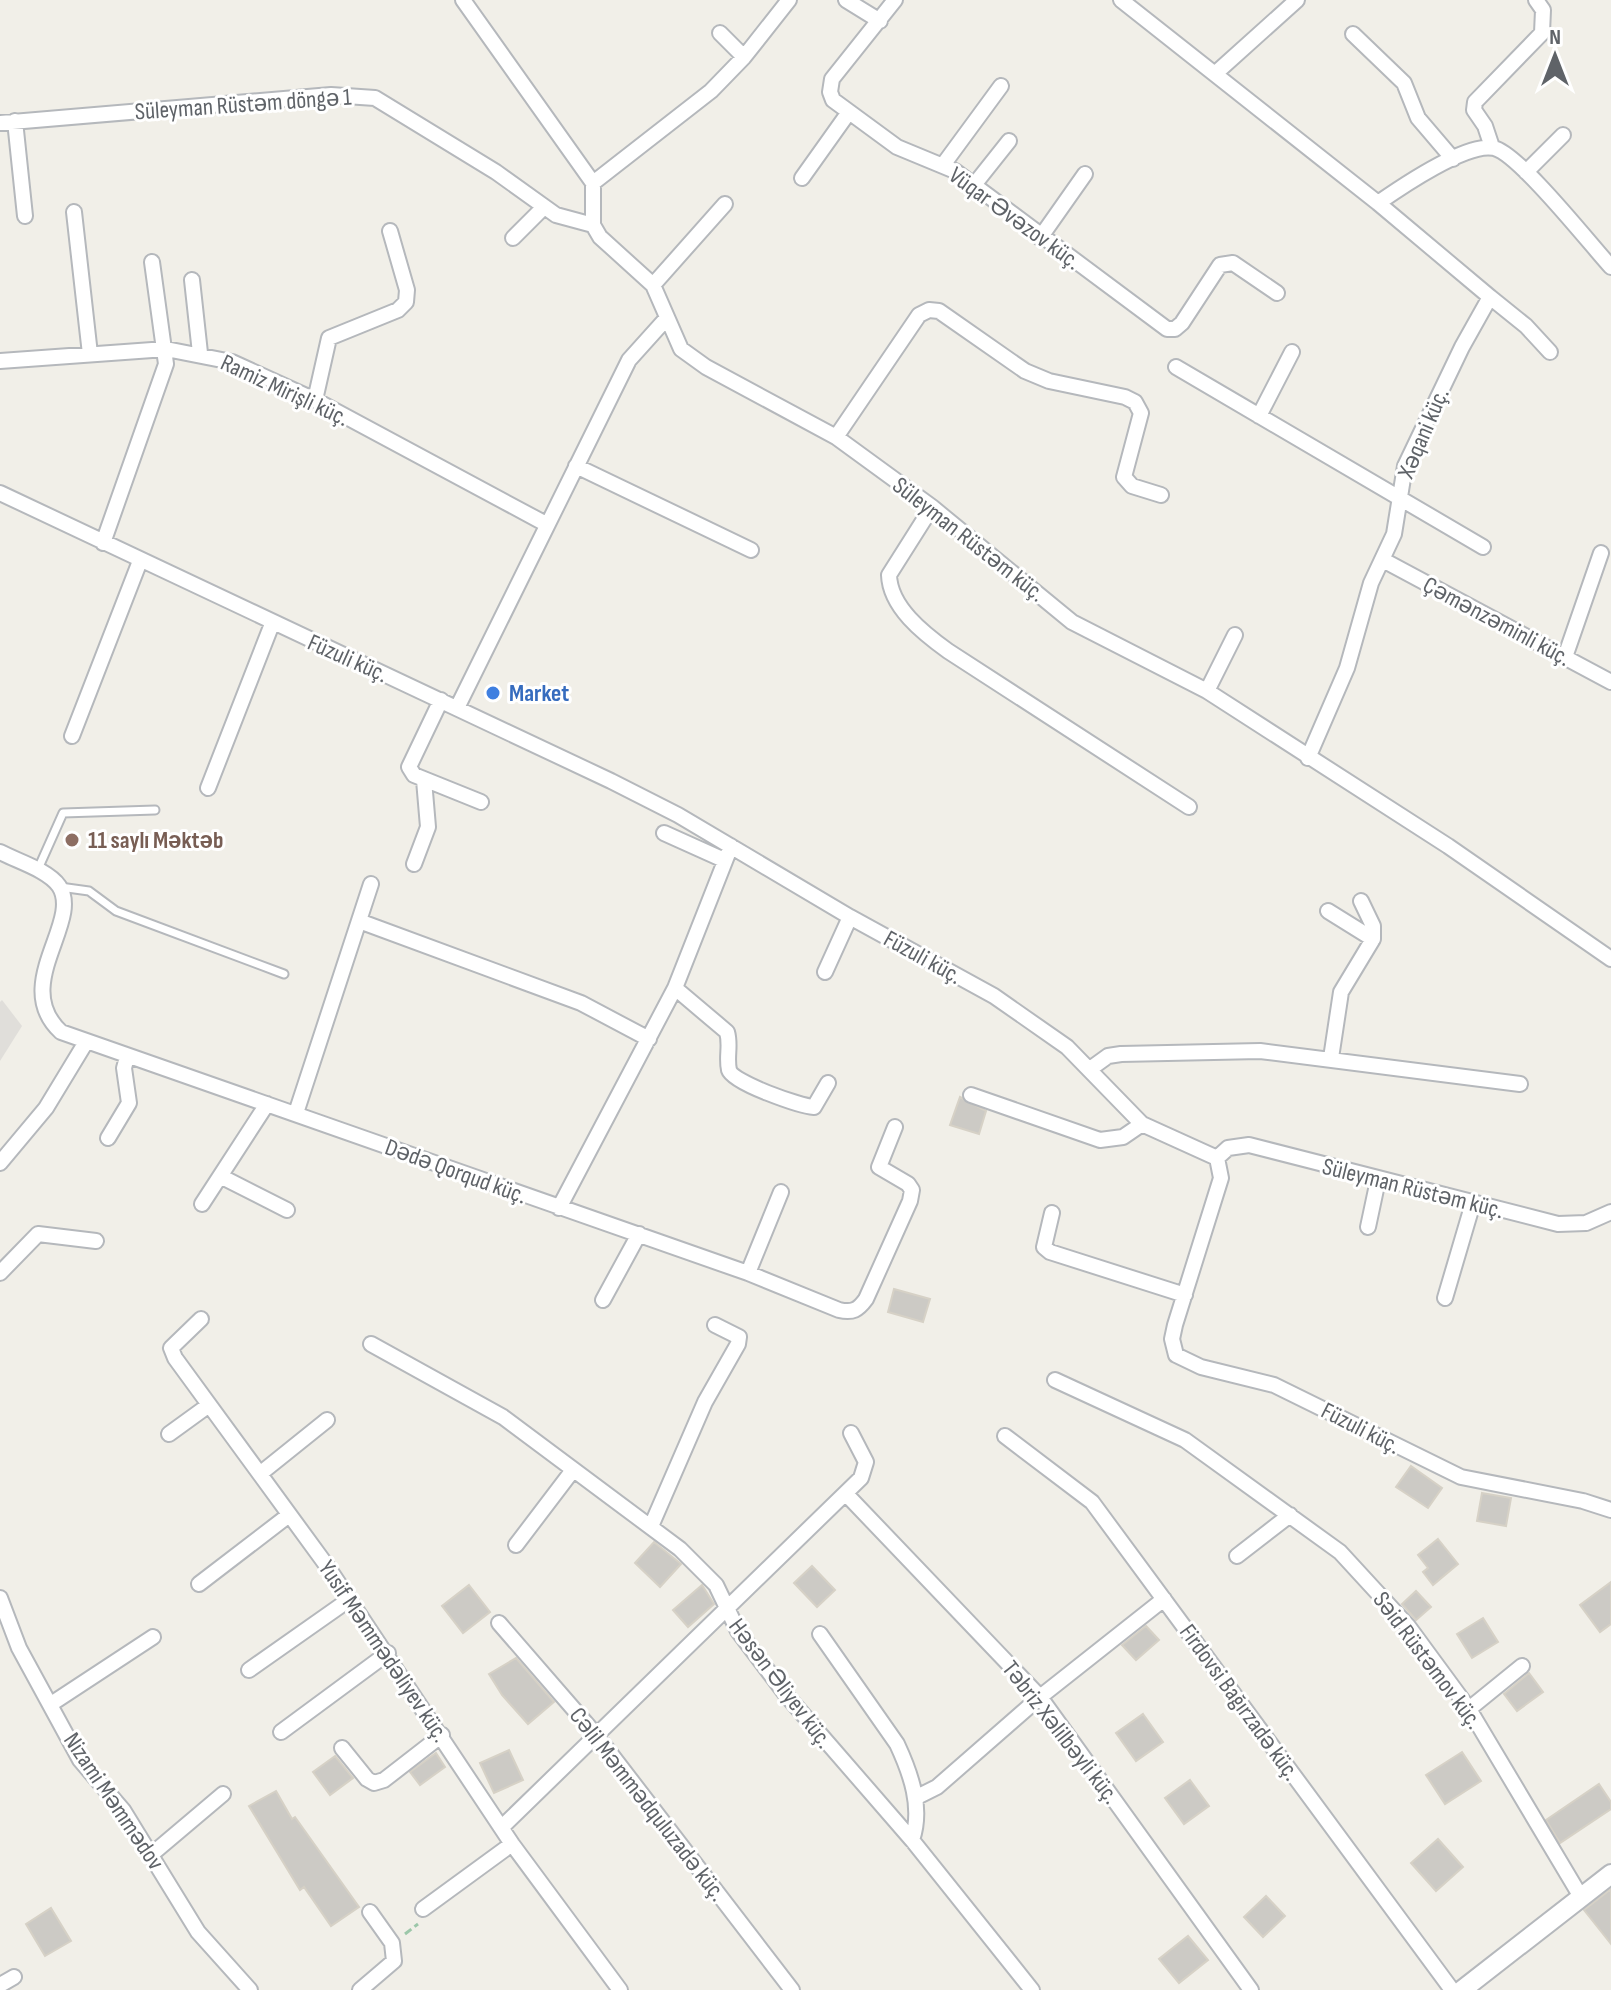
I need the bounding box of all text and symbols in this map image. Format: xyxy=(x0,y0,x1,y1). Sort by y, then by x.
north arrow xyxy=(1515,16,1595,96)
text: N xyxy=(1549,24,1561,51)
street label: Süleyman Rüstəm döngə 1 xyxy=(134,82,353,127)
street label: Vüqar Əvəzov küç. xyxy=(943,161,1086,276)
street label: Ramiz Mirişli küç. xyxy=(216,348,354,433)
street label: Xəqani küç. xyxy=(1391,384,1455,484)
street label: Süleyman Rüstəm küç. xyxy=(887,471,1051,608)
street label: Çəmənzəminli küç. xyxy=(1418,570,1576,673)
street label: Füzuli küç. xyxy=(303,628,392,689)
place label: Market xyxy=(509,679,569,708)
marker: Market xyxy=(484,684,502,702)
place label: 11 saylı Məktəb xyxy=(88,826,223,855)
marker: 11 saylı Məktəb xyxy=(63,831,81,849)
street label: Füzuli küç. xyxy=(879,924,967,991)
street label: Dədə Qorqud küç. xyxy=(381,1132,530,1210)
street label: Süleyman Rüstəm küç. xyxy=(1319,1152,1506,1225)
street label: Füzuli küç. xyxy=(1316,1396,1405,1461)
street label: Yusif Məmmədəliyev küç. xyxy=(312,1555,455,1748)
street label: Səid Rüstəmov küç. xyxy=(1367,1586,1489,1735)
street label: Həsən Əliyev küç. xyxy=(723,1613,839,1754)
street label: Firdovsi Bağırzadə küç. xyxy=(1173,1618,1306,1786)
street label: Təbriz Xəlilbəyli küç. xyxy=(996,1655,1126,1810)
street label: Cəlil Məmmədquluzadə küç. xyxy=(563,1702,732,1907)
street label: Nizami Məmmədov xyxy=(57,1727,170,1875)

